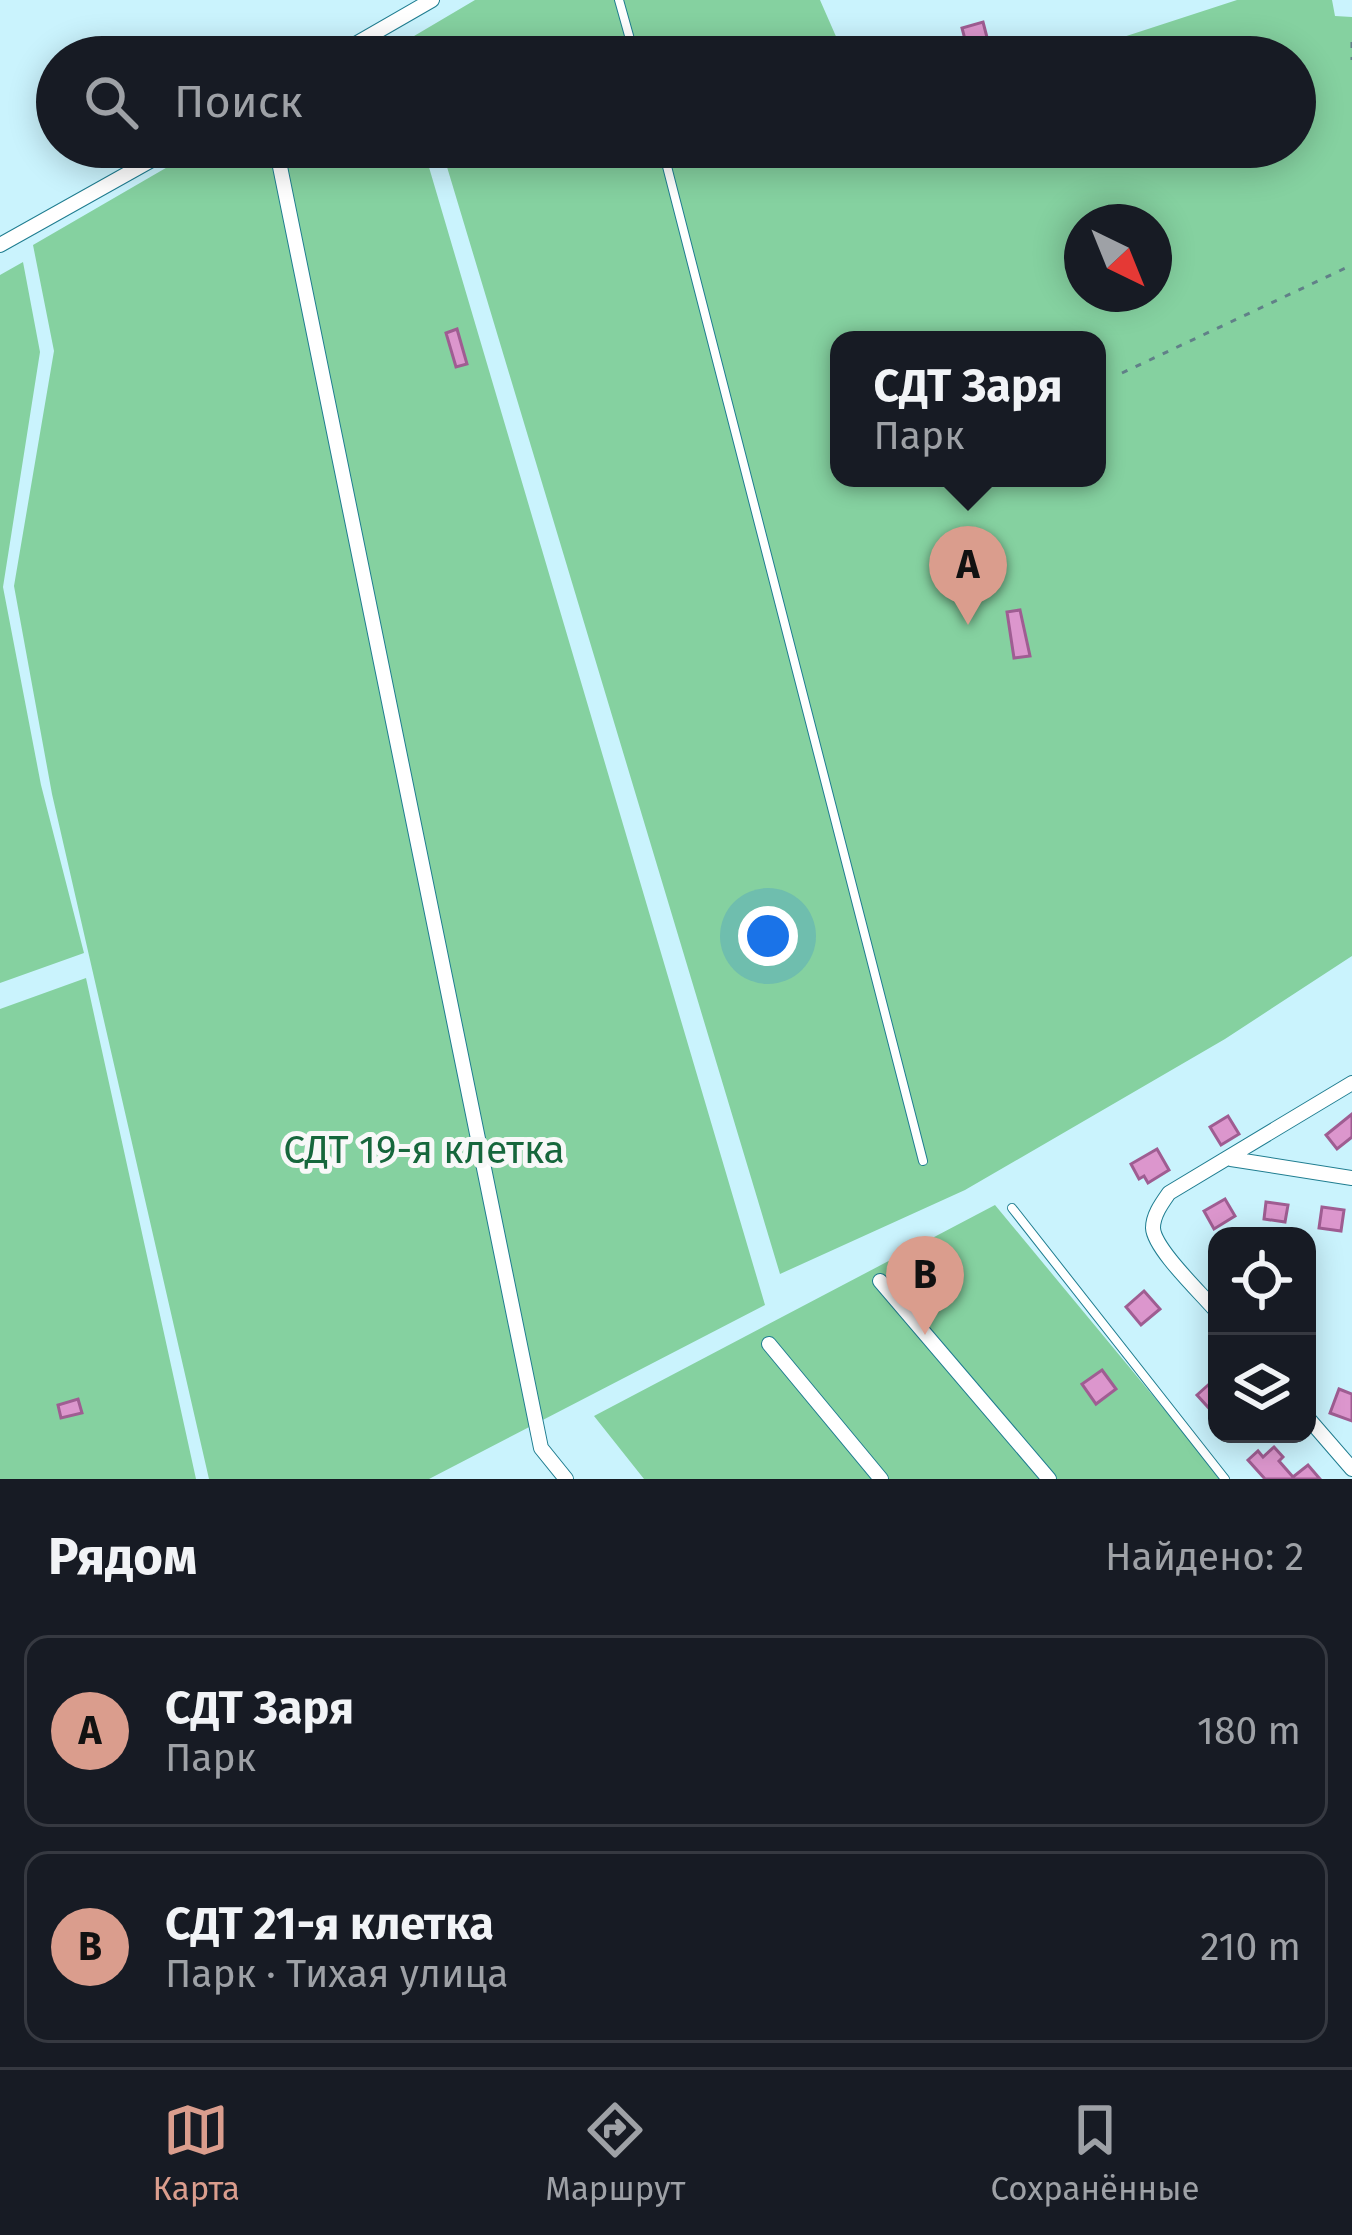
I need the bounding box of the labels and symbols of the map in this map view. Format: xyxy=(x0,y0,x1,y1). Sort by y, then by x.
north arrow xyxy=(1064,204,1172,312)
pin: A xyxy=(929,526,1007,625)
your location xyxy=(738,906,798,966)
park label: СДТ 19-я клетка xyxy=(283,1127,565,1173)
pin: B xyxy=(886,1236,964,1335)

